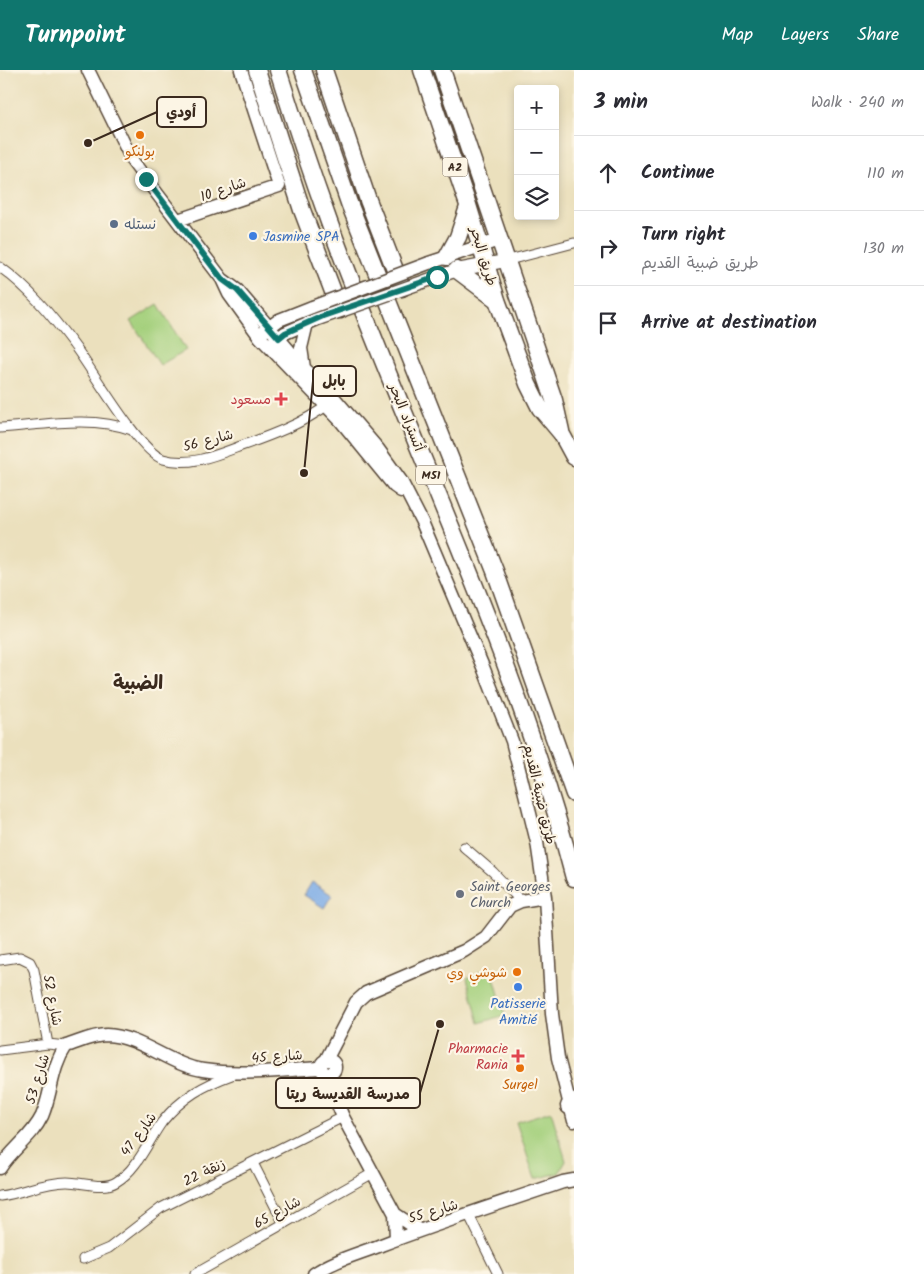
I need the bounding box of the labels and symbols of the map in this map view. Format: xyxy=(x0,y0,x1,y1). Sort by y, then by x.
callout: أودي xyxy=(157,97,206,127)
text: أودي xyxy=(166,101,197,125)
marker: بولنكو xyxy=(134,129,146,141)
place label: بولنكو xyxy=(124,141,155,163)
road number: A2 xyxy=(442,158,468,176)
route end xyxy=(135,168,158,191)
street label: شارع 10 xyxy=(197,172,249,208)
place label: نستله xyxy=(124,214,156,236)
marker: نستله xyxy=(108,218,120,230)
street label: طريق البحر xyxy=(463,223,503,289)
place label: Jasmine SPA xyxy=(263,226,339,248)
marker: Jasmine SPA xyxy=(247,230,259,242)
route start xyxy=(426,266,449,289)
callout: بابل xyxy=(313,366,356,396)
text: بابل xyxy=(322,370,346,394)
street label: أتستراد البحر xyxy=(382,379,430,455)
place label: مسعود xyxy=(230,389,271,411)
marker: مسعود xyxy=(275,393,287,405)
street label: شارع 56 xyxy=(181,424,236,458)
road number: M51 xyxy=(416,466,446,484)
district label: الضبية xyxy=(113,669,163,699)
street label: طريق ضبية القديم xyxy=(517,742,561,847)
place label: Saint Georges Church xyxy=(470,876,551,914)
marker: Saint Georges Church xyxy=(454,888,466,900)
place label: شوشي وي xyxy=(447,962,507,985)
marker: شوشي وي xyxy=(511,966,523,978)
street label: شارع 52 xyxy=(36,973,68,1028)
marker: Patisserie Amitié xyxy=(512,981,524,993)
place label: Patisserie Amitié xyxy=(490,993,546,1031)
place label: Pharmacie Rania xyxy=(448,1038,509,1076)
street label: شارع 45 xyxy=(251,1044,303,1070)
marker: Pharmacie Rania xyxy=(512,1050,524,1062)
street label: شارع 53 xyxy=(20,1051,56,1107)
marker: Surgel xyxy=(514,1062,526,1074)
place label: Surgel xyxy=(502,1074,538,1096)
callout: مدرسة القديسة ريتا xyxy=(276,1078,420,1108)
text: مدرسة القديسة ريتا xyxy=(286,1083,410,1107)
street label: شارع 47 xyxy=(115,1108,162,1161)
street label: زنقة 22 xyxy=(179,1153,229,1193)
street label: شارع 65 xyxy=(250,1191,305,1235)
street label: شارع 55 xyxy=(406,1194,461,1230)

